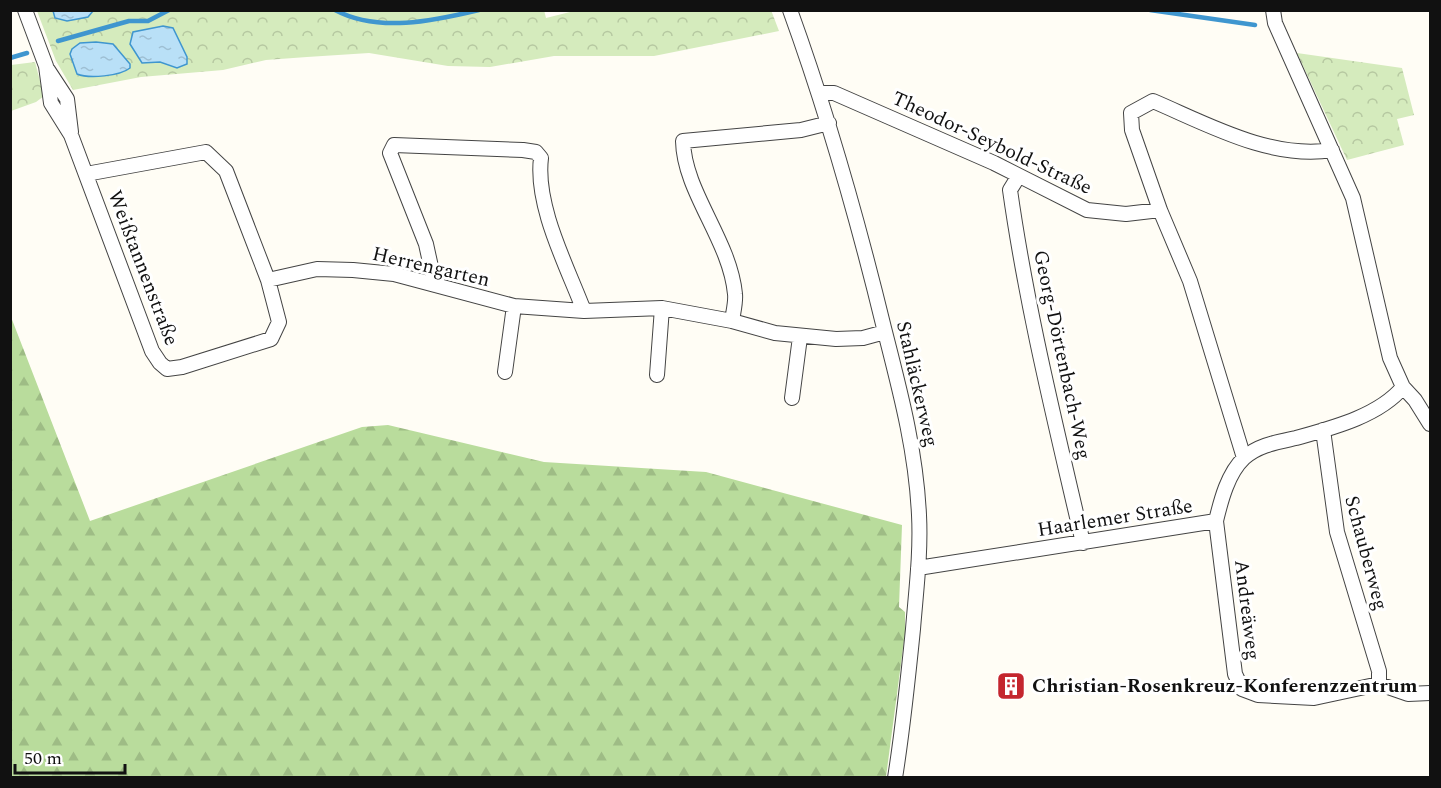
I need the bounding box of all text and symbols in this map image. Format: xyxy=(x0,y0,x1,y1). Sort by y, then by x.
street label: Theodor-Seybold-Straße xyxy=(887,83,1097,203)
street label: Weißtannenstraße xyxy=(100,186,186,350)
street label: Herrengarten xyxy=(369,239,493,295)
street label: Georg-Dörtenbach-Weg xyxy=(1025,247,1099,463)
street label: Stahläckerweg xyxy=(888,318,946,450)
street label: Haarlemer Straße xyxy=(1035,491,1195,545)
street label: Schauberweg xyxy=(1336,492,1396,614)
street label: Andreäweg xyxy=(1226,558,1268,662)
building icon: Christian-Rosenkreuz-Konferenzzentrum xyxy=(995,670,1027,702)
place label: Christian-Rosenkreuz-Konferenzzentrum xyxy=(1032,671,1418,701)
scale bar xyxy=(15,737,124,775)
text: 50 m xyxy=(24,745,62,772)

